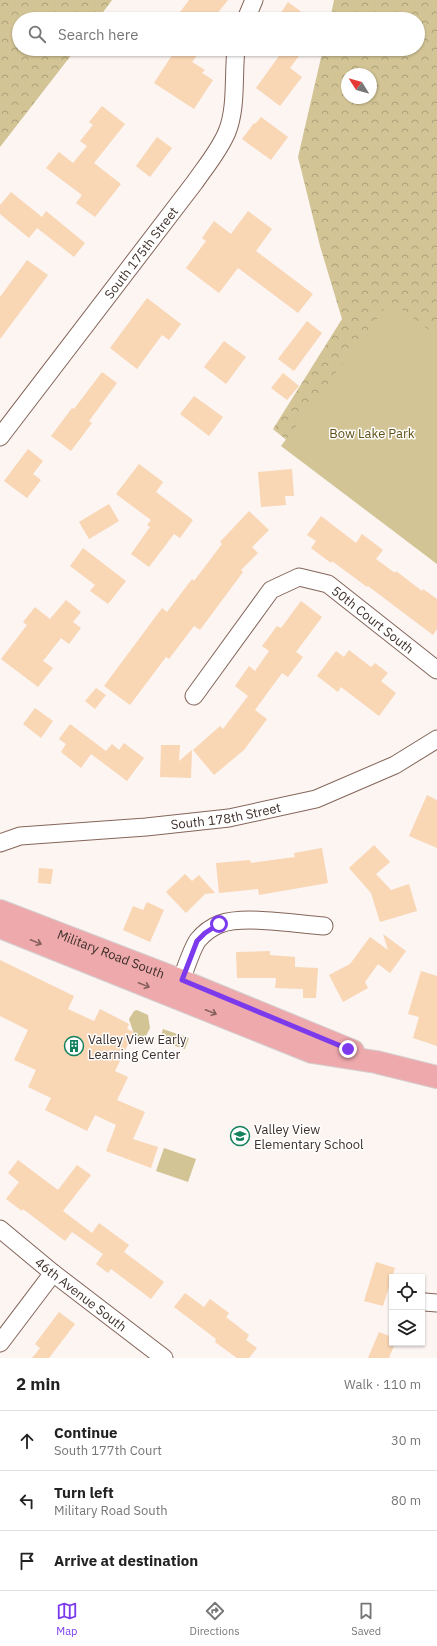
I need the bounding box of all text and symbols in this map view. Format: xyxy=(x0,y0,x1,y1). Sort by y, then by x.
search box xyxy=(12,12,425,56)
icon: search xyxy=(26,23,48,45)
text: Search here xyxy=(58,25,138,44)
north arrow xyxy=(341,68,377,104)
street label: South 175th Street xyxy=(100,203,182,302)
park label: Bow Lake Park xyxy=(329,425,415,442)
street label: 50th Court South xyxy=(328,582,418,657)
street label: South 178th Street xyxy=(170,798,282,833)
route start xyxy=(210,915,228,933)
street label: Military Road South xyxy=(55,925,167,982)
one-way arrow xyxy=(30,938,42,946)
one-way arrow xyxy=(138,982,150,989)
one-way arrow xyxy=(205,1008,217,1016)
place label: Valley View Early Learning Center xyxy=(88,1031,187,1063)
building icon: Valley View Early Learning Center xyxy=(63,1035,85,1057)
route end xyxy=(339,1040,357,1058)
place label: Valley View Elementary School xyxy=(254,1121,364,1153)
school or university icon: Valley View Elementary School xyxy=(229,1125,251,1147)
street label: 46th Avenue South xyxy=(32,1253,130,1335)
map controls xyxy=(389,1274,425,1346)
button: locate xyxy=(389,1274,425,1310)
button: layers xyxy=(389,1310,425,1346)
text: 2 min xyxy=(16,1373,60,1395)
text: Walk · 110 m xyxy=(344,1376,421,1393)
text: Continue xyxy=(54,1423,118,1442)
icon: ahead xyxy=(16,1430,38,1452)
text: 30 m xyxy=(391,1432,421,1449)
text: South 177th Court xyxy=(54,1442,162,1459)
text: Turn left xyxy=(54,1483,114,1502)
icon: left xyxy=(16,1490,38,1512)
text: 80 m xyxy=(391,1492,421,1509)
text: Military Road South xyxy=(54,1502,168,1519)
icon: arrive xyxy=(16,1550,38,1572)
text: Arrive at destination xyxy=(54,1551,198,1570)
tab: Map xyxy=(56,1600,78,1638)
tab: Directions xyxy=(190,1600,240,1638)
tab: Saved xyxy=(351,1600,381,1638)

